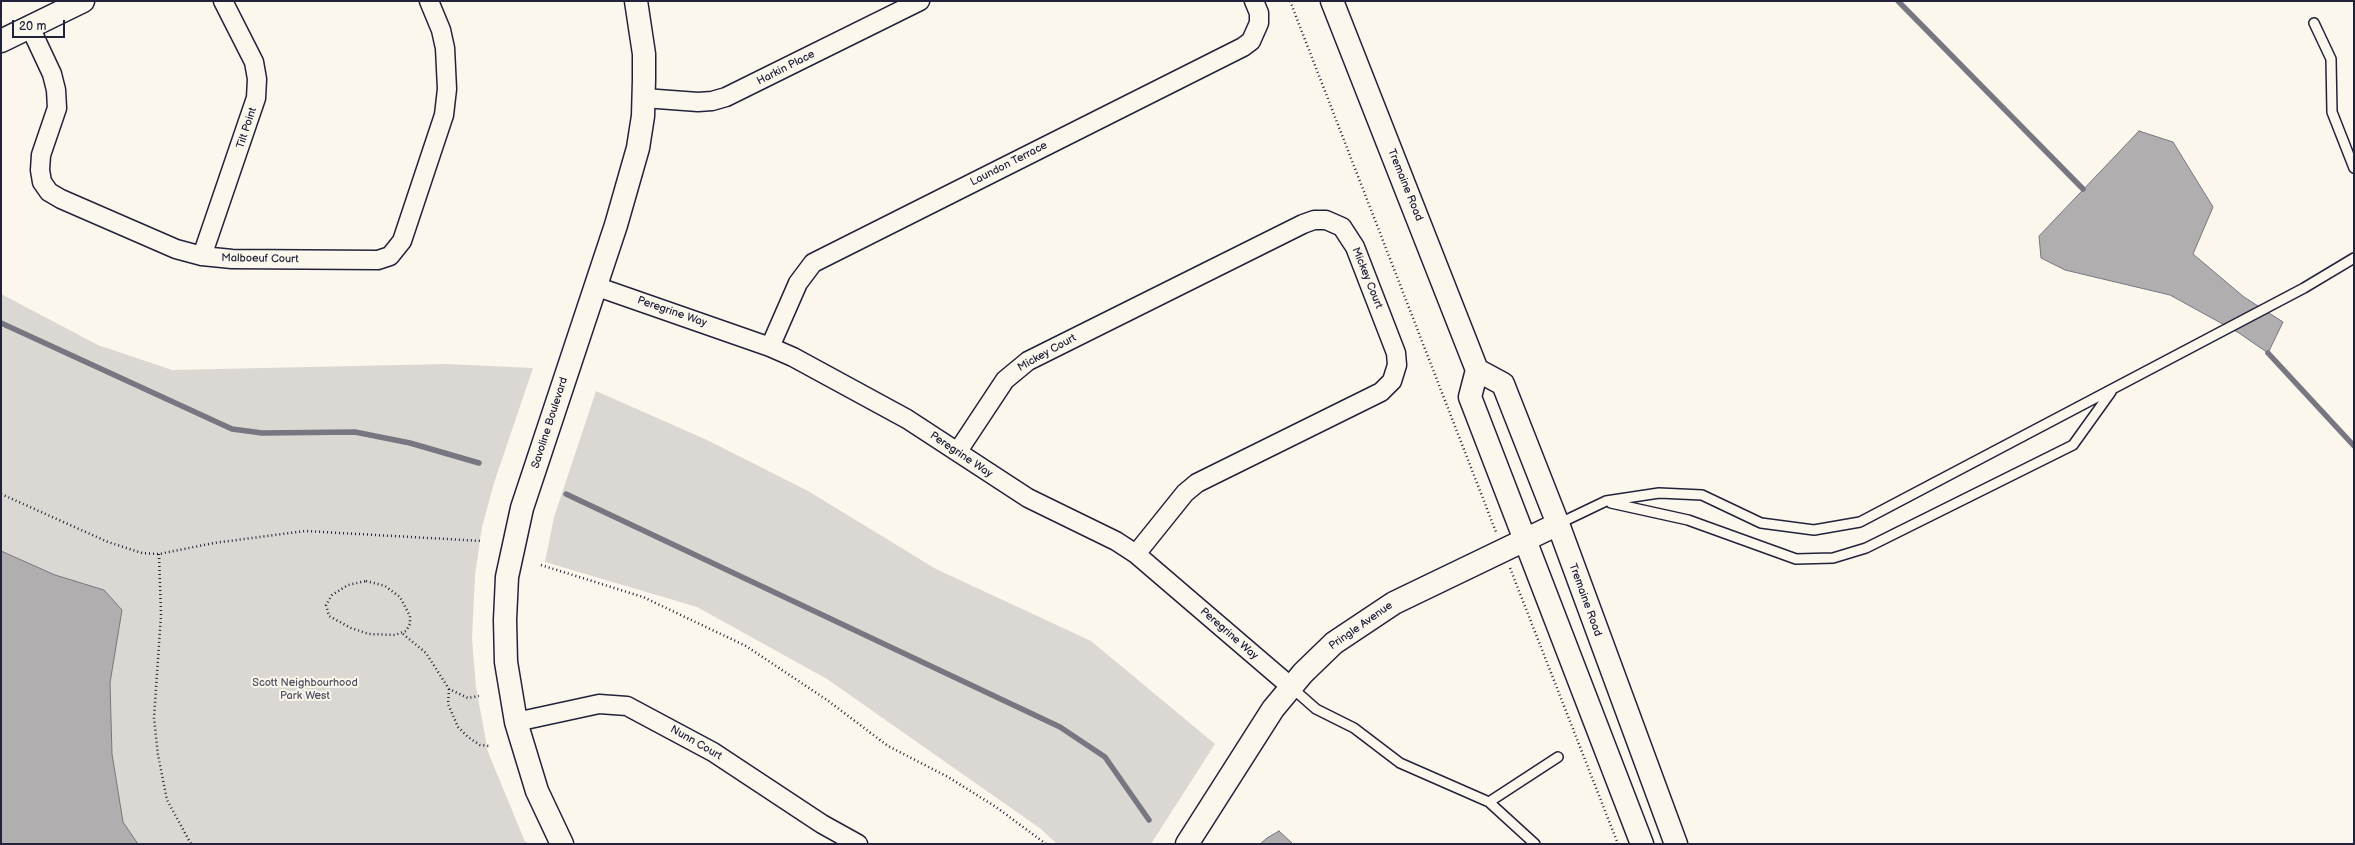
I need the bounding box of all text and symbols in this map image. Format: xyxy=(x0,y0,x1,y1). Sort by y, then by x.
scale bar xyxy=(14,12,67,38)
text: 20 m xyxy=(19,19,46,34)
street label: Harkin Place xyxy=(755,48,817,88)
street label: Tilt Point xyxy=(234,106,260,150)
street label: Laundon Terrace xyxy=(968,139,1050,189)
street label: Tremaine Road xyxy=(1385,147,1425,223)
street label: Mickey Court xyxy=(1349,245,1385,311)
street label: Malboeuf Court xyxy=(221,252,299,266)
street label: Peregrine Way xyxy=(636,294,708,330)
street label: Mickey Court xyxy=(1015,331,1079,375)
street label: Savoline Boulevard xyxy=(529,376,571,470)
street label: Peregrine Way xyxy=(927,429,995,481)
street label: Tremaine Road xyxy=(1566,562,1604,638)
street label: Pringle Avenue xyxy=(1327,599,1395,653)
street label: Peregrine Way xyxy=(1197,605,1261,663)
park label: Scott Neighbourhood Park West xyxy=(252,676,358,702)
street label: Nunn Court xyxy=(668,723,724,763)

